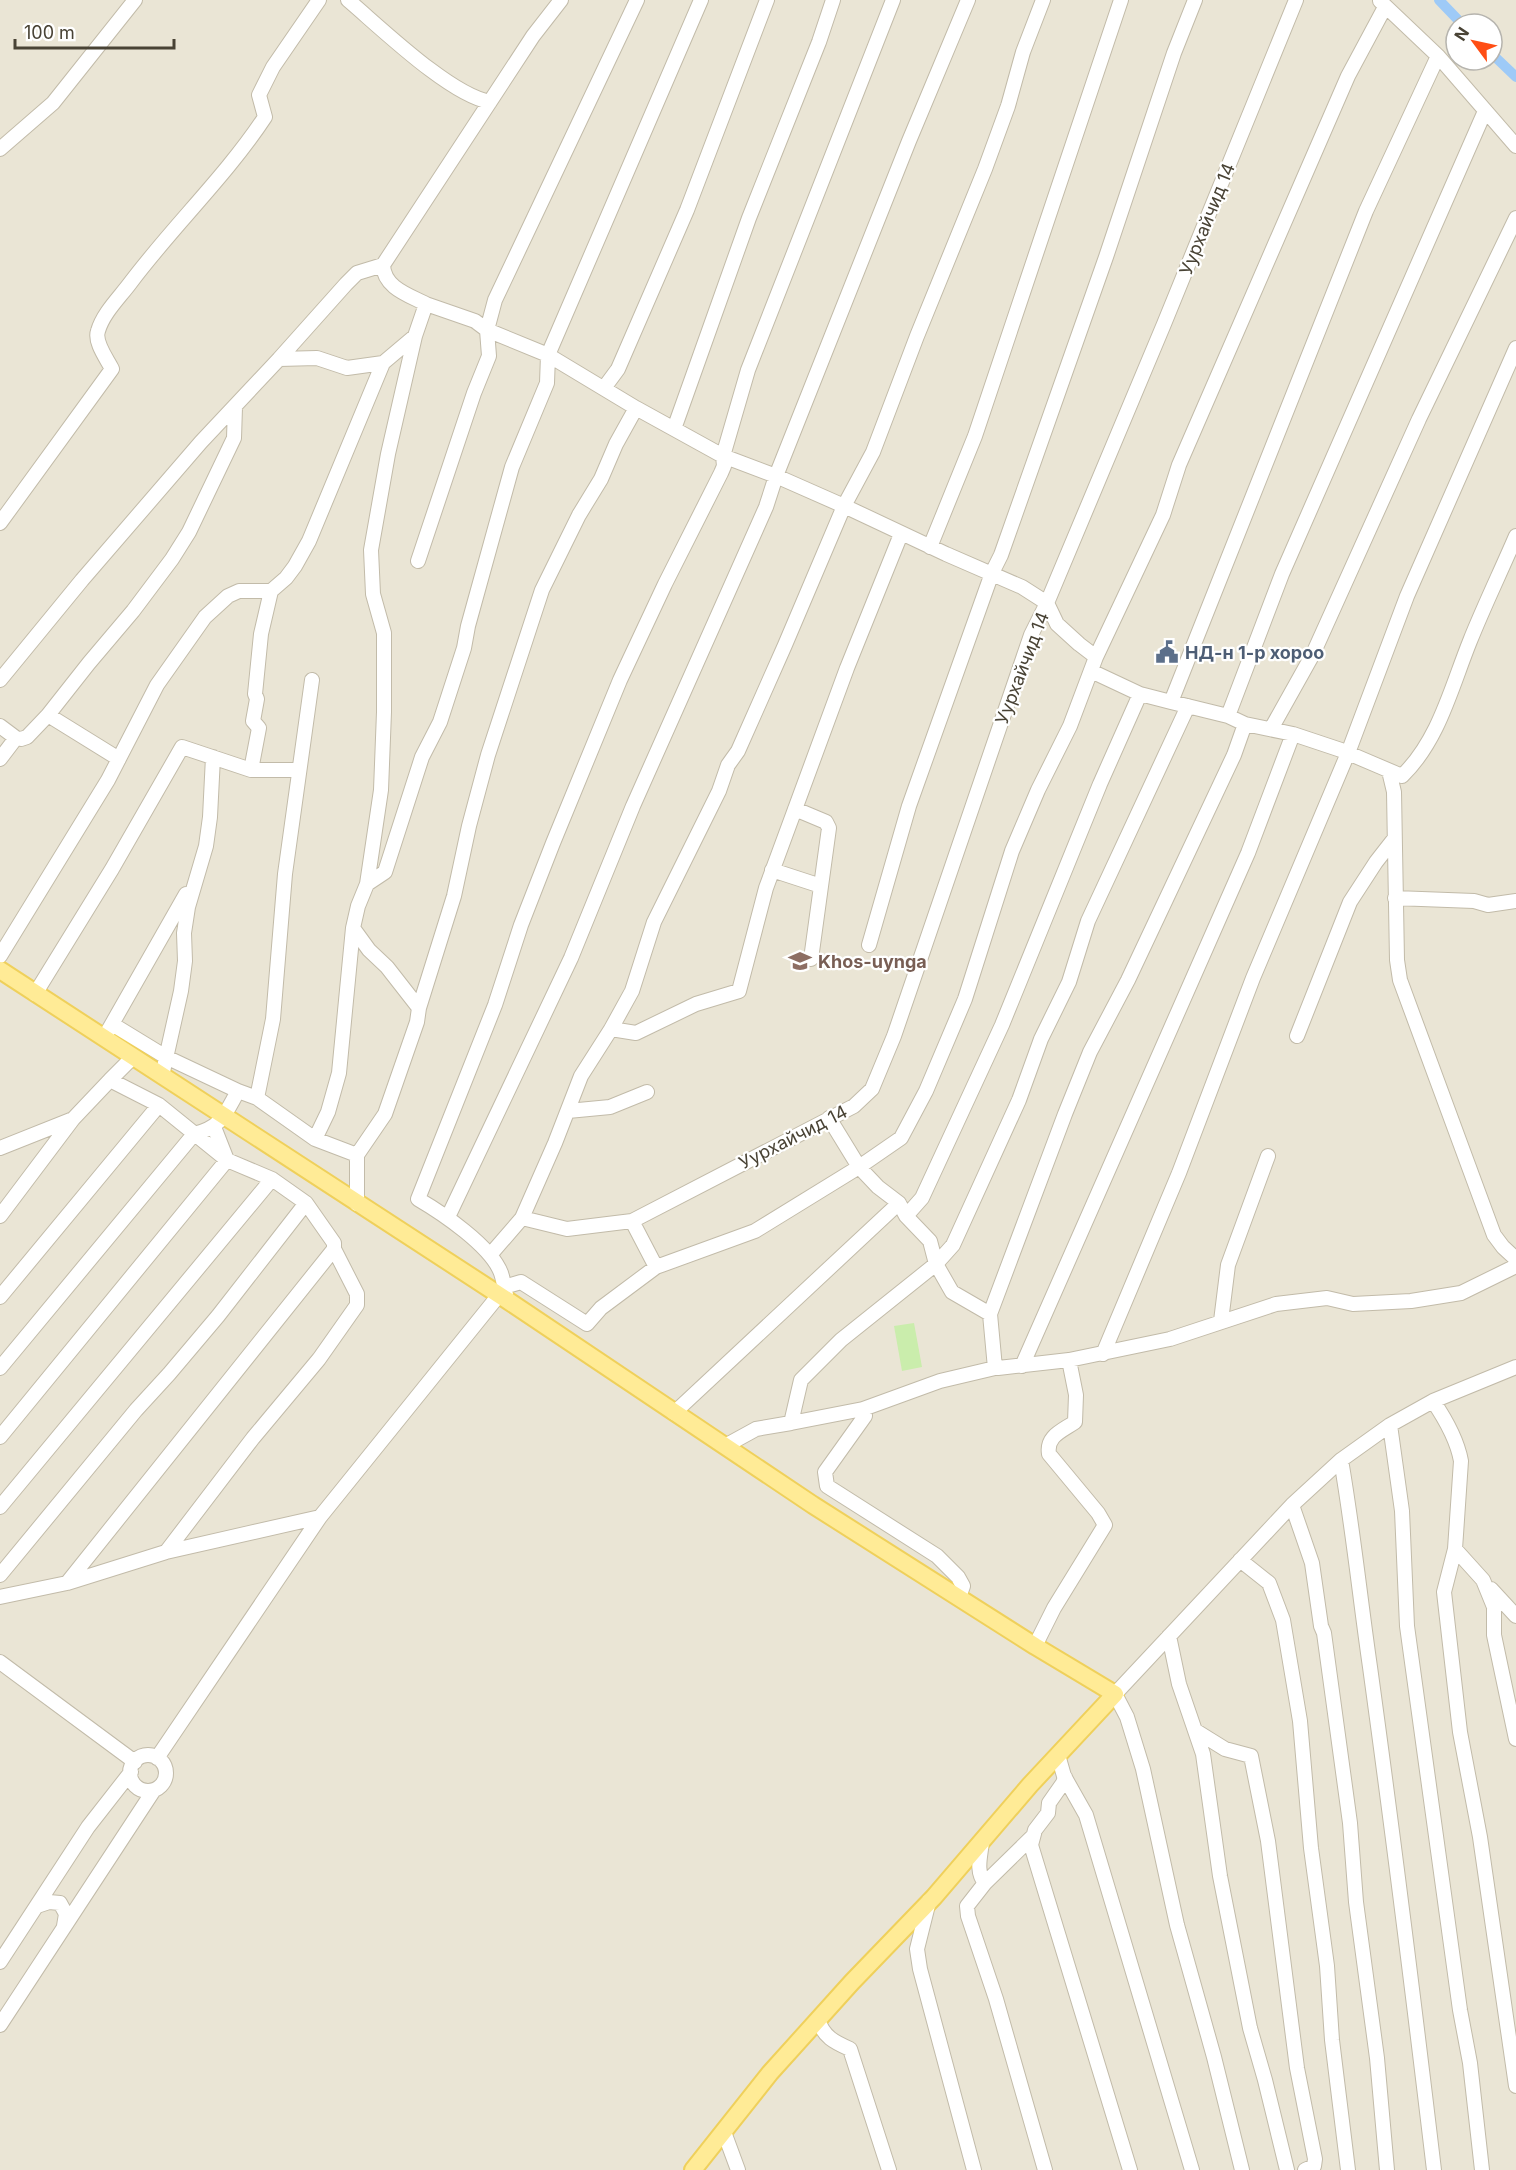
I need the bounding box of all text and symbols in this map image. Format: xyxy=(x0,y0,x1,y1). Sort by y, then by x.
scale bar xyxy=(15,12,174,50)
north arrow xyxy=(1444,12,1504,72)
text: 100 m xyxy=(24,22,75,43)
text: N xyxy=(1450,23,1473,44)
street label: Уурхайчид 14 xyxy=(1175,160,1239,278)
street label: Уурхайчид 14 xyxy=(991,609,1053,727)
public building icon: НД-н 1-р хороо xyxy=(1154,639,1180,665)
place label: НД-н 1-р хороо xyxy=(1185,642,1324,663)
school or university icon: Khos-uynga xyxy=(787,948,813,974)
place label: Khos-uynga xyxy=(818,951,927,972)
street label: Уурхайчид 14 xyxy=(735,1101,851,1173)

